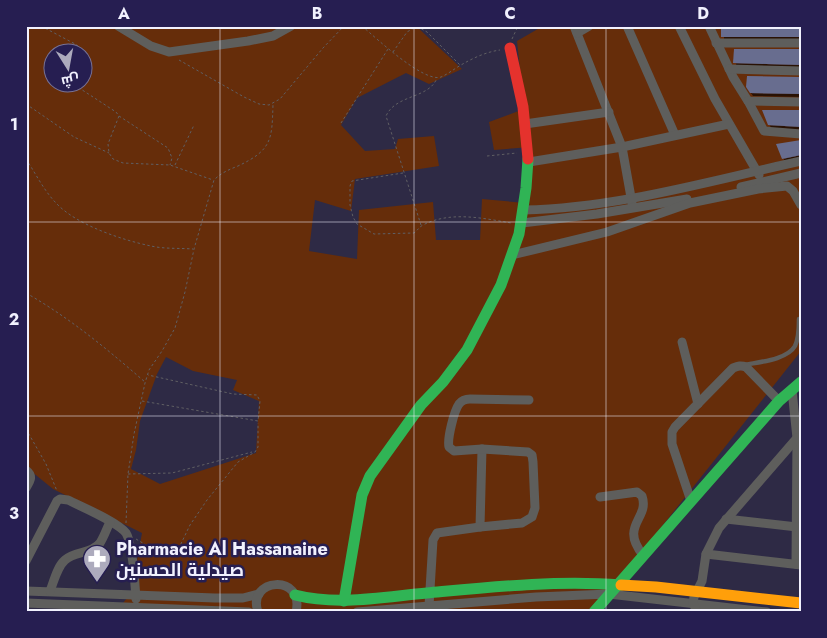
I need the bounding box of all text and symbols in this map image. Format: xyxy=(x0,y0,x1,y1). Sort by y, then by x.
text: A xyxy=(117,2,130,25)
text: B xyxy=(312,2,322,25)
text: C xyxy=(504,2,516,25)
text: D xyxy=(697,2,709,25)
north arrow xyxy=(42,42,92,92)
text: ش xyxy=(60,69,81,92)
text: 1 xyxy=(10,113,18,136)
text: 2 xyxy=(9,308,19,331)
text: 3 xyxy=(9,502,19,525)
place label: Pharmacie Al Hassanaine صيدلية الحسنين xyxy=(116,536,328,583)
pharmacy icon: Pharmacie Al Hassanaine صيدلية الحسنين xyxy=(82,544,112,583)

